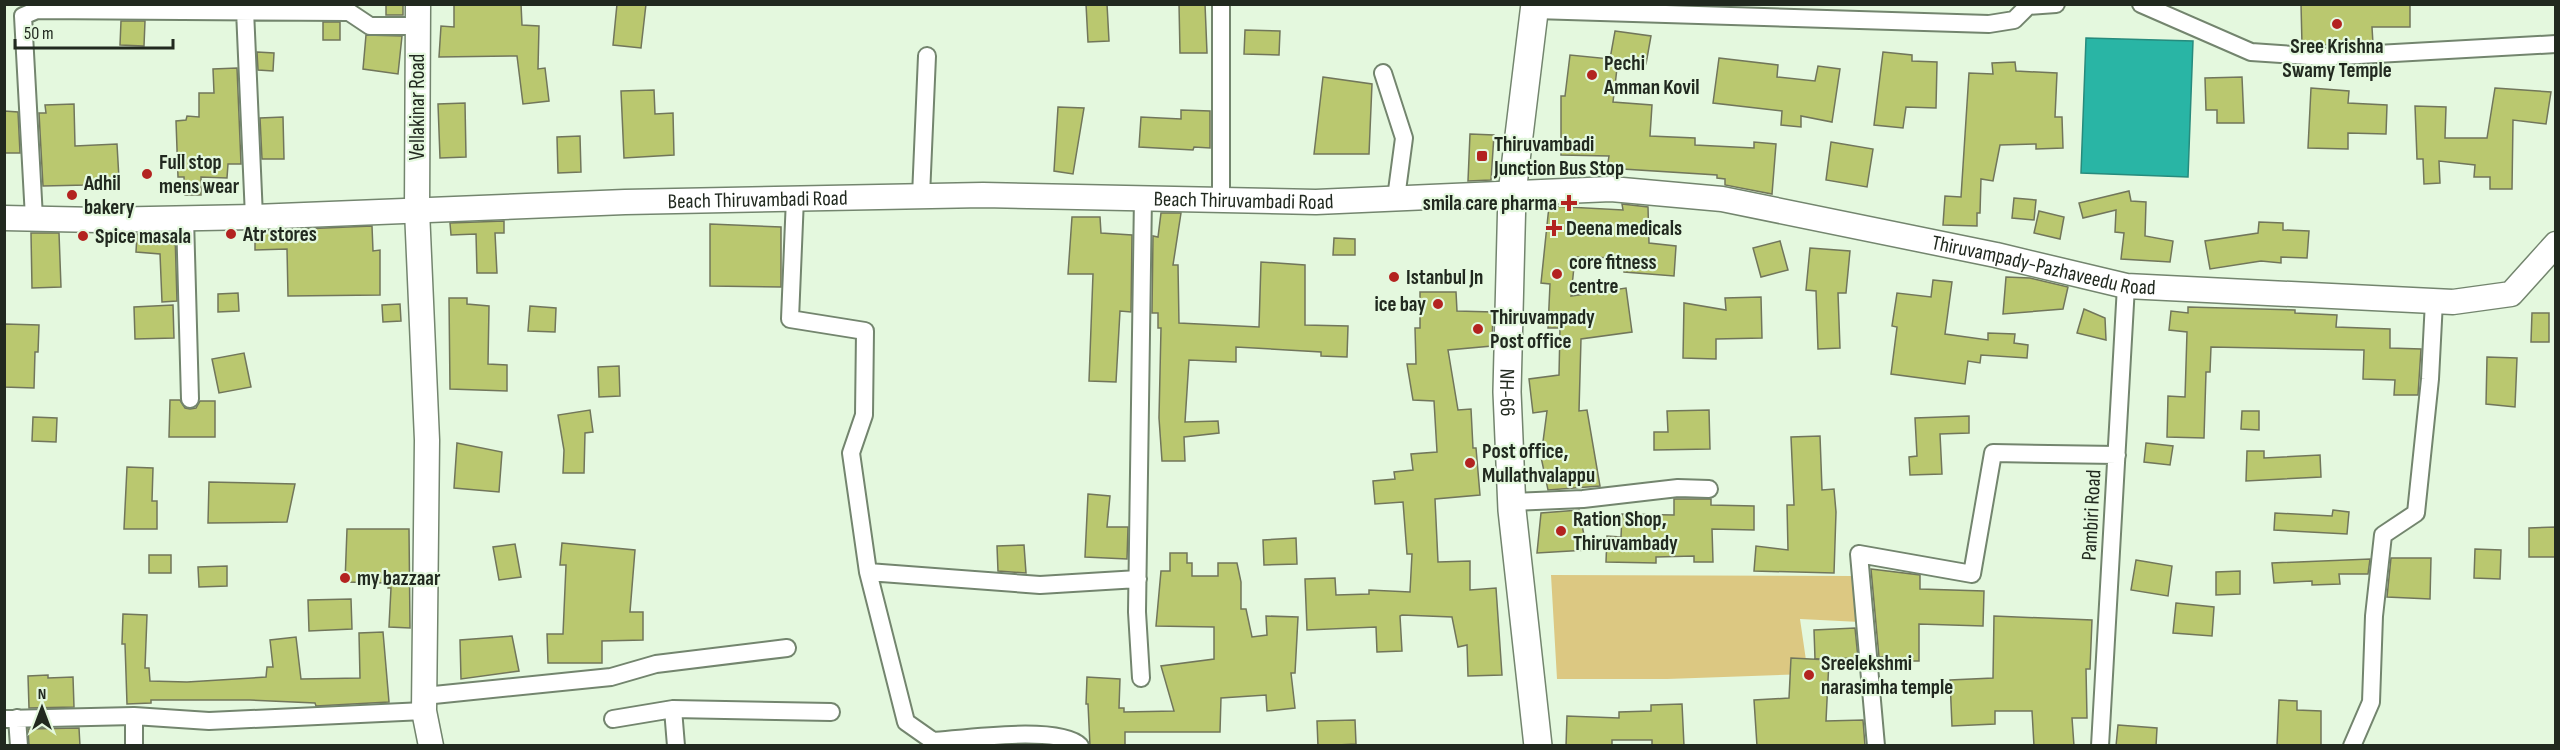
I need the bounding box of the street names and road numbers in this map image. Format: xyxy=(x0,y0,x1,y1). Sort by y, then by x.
street label: Vellakinar Road xyxy=(405,54,430,160)
street label: Beach Thiruvambadi Road xyxy=(667,186,848,214)
street label: Beach Thiruvambadi Road xyxy=(1153,187,1334,215)
street label: Thiruvampady-Pazhaveedu Road xyxy=(1930,230,2156,300)
street label: NH-66 xyxy=(1494,368,1520,417)
street label: Pambiri Road xyxy=(2077,469,2106,561)

